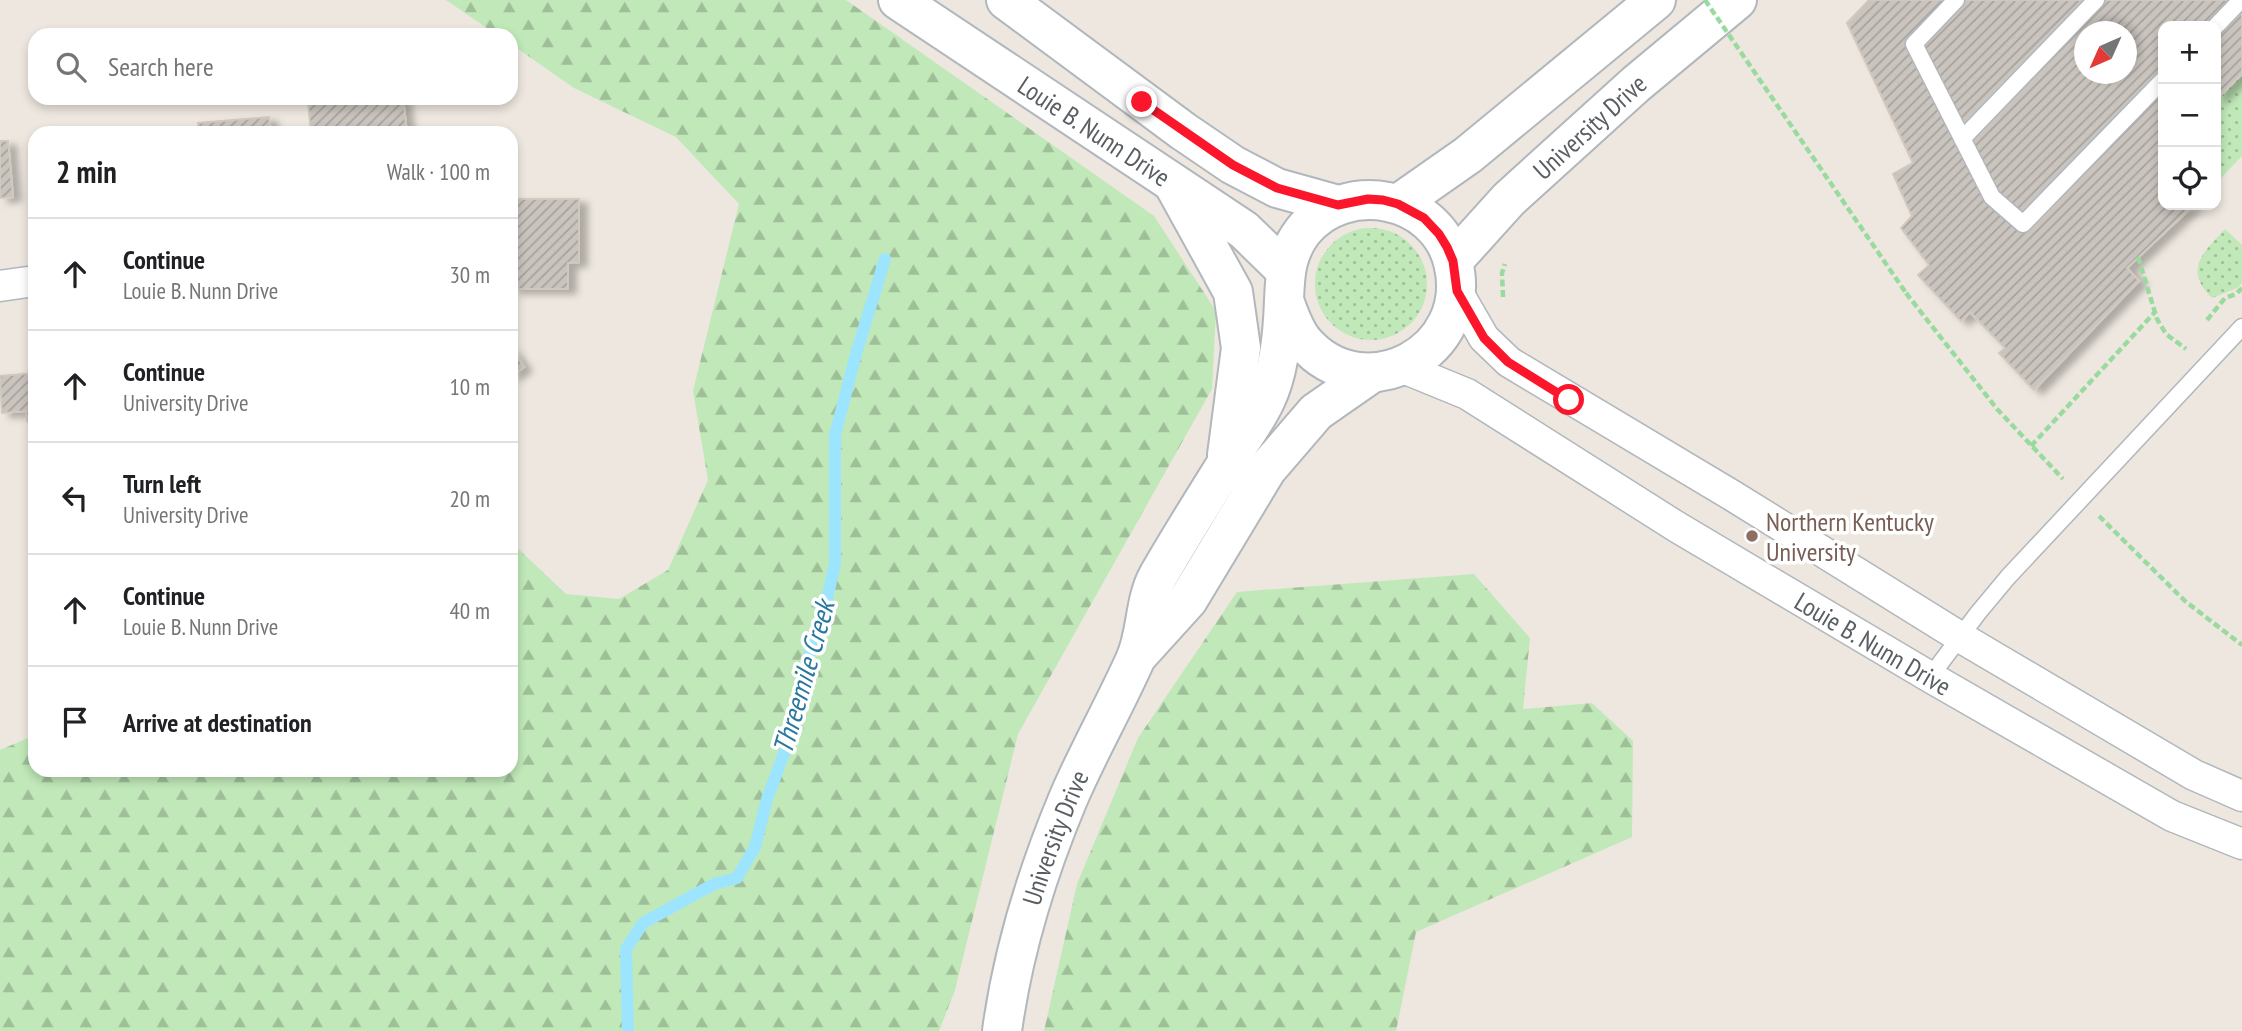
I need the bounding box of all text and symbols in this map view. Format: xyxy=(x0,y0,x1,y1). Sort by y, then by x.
north arrow xyxy=(2074,21,2137,84)
map controls xyxy=(2158,21,2221,210)
button: + xyxy=(2158,21,2221,84)
search box xyxy=(28,28,518,105)
icon: search xyxy=(52,48,90,86)
text: Search here xyxy=(108,50,214,83)
street label: University Drive xyxy=(1526,66,1653,186)
street label: Louie B. Nunn Drive xyxy=(1012,68,1177,193)
button: − xyxy=(2158,84,2221,147)
route end xyxy=(1126,86,1157,117)
button: locate xyxy=(2158,147,2221,210)
text: 2 min xyxy=(56,152,117,191)
text: Walk · 100 m xyxy=(387,157,490,186)
text: Continue xyxy=(123,243,205,276)
icon: ahead xyxy=(56,255,94,293)
text: 30 m xyxy=(449,260,490,289)
text: Louie B. Nunn Drive xyxy=(123,276,278,305)
text: Continue xyxy=(123,355,205,388)
icon: ahead xyxy=(56,367,94,405)
text: 10 m xyxy=(449,372,490,401)
route start xyxy=(1553,384,1584,415)
text: University Drive xyxy=(123,388,248,417)
text: Turn left xyxy=(123,467,201,500)
icon: left xyxy=(56,479,94,517)
text: 20 m xyxy=(449,484,490,513)
text: University Drive xyxy=(123,500,248,529)
place label: Northern Kentucky University xyxy=(1766,505,1934,568)
marker: Northern Kentucky University xyxy=(1744,528,1760,544)
text: Continue xyxy=(123,579,205,612)
street label: Louie B. Nunn Drive xyxy=(1789,584,1957,702)
icon: ahead xyxy=(56,591,94,629)
water label: Threemile Creek xyxy=(763,593,843,758)
text: 40 m xyxy=(449,596,490,625)
text: Louie B. Nunn Drive xyxy=(123,612,278,641)
icon: arrive xyxy=(56,703,94,741)
text: Arrive at destination xyxy=(123,706,312,739)
street label: University Drive xyxy=(1014,765,1095,909)

